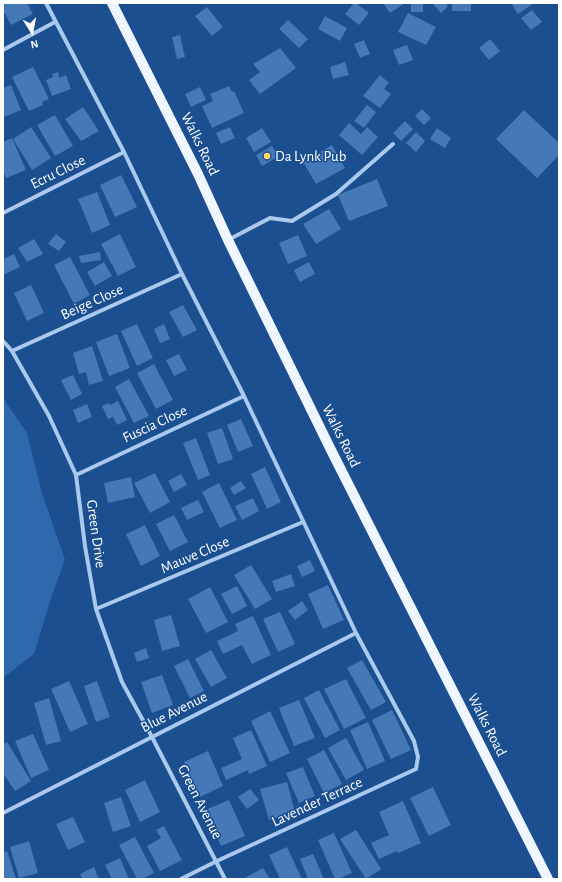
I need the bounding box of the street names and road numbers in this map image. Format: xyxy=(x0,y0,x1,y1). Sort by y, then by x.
street label: Walks Road xyxy=(177,110,223,178)
street label: Ecru Close xyxy=(28,151,88,193)
street label: Beige Close xyxy=(58,280,126,324)
street label: Fuscia Close xyxy=(120,401,190,447)
street label: Walks Road xyxy=(318,402,364,470)
street label: Green Drive xyxy=(82,499,110,569)
street label: Mauve Close xyxy=(158,532,232,578)
street label: Blue Avenue xyxy=(138,688,210,736)
street label: Walks Road xyxy=(464,691,510,759)
street label: Green Avenue xyxy=(174,762,226,842)
street label: Lavender Terrace xyxy=(269,773,365,831)

